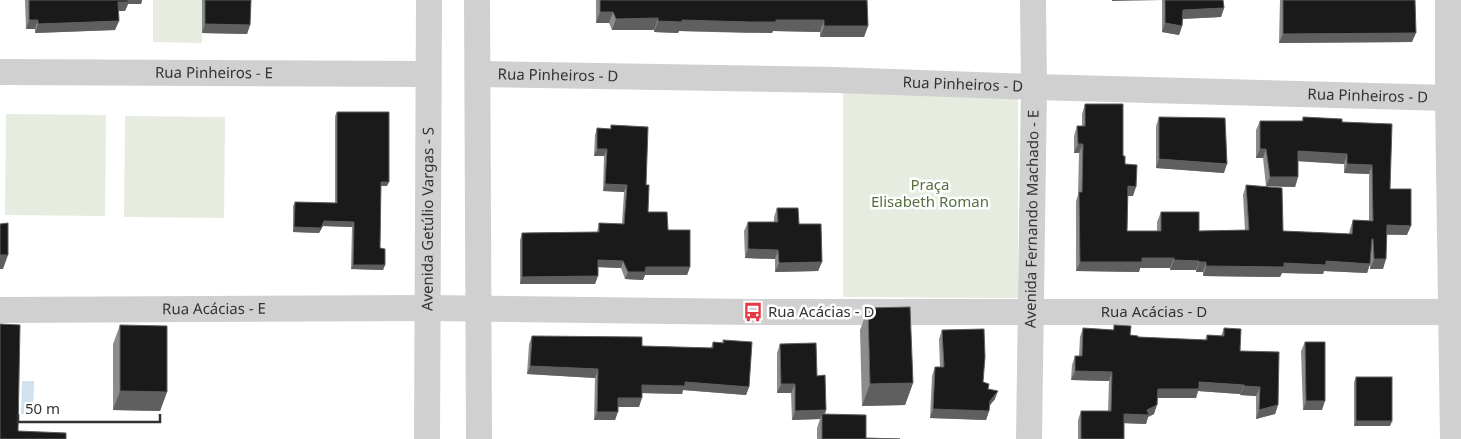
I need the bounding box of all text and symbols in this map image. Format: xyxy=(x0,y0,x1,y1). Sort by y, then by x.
street label: Rua Pinheiros - E xyxy=(155,62,273,82)
street label: Rua Pinheiros - D xyxy=(498,63,619,85)
street label: Rua Pinheiros - D xyxy=(902,71,1024,96)
street label: Rua Pinheiros - D xyxy=(1307,83,1428,106)
street label: Avenida Fernando Machado - E xyxy=(1020,110,1043,328)
street label: Avenida Getúlio Vargas - S xyxy=(417,127,437,311)
park label: Praça Elisabeth Roman xyxy=(871,174,989,211)
street label: Rua Acácias - E xyxy=(162,298,266,318)
bus stop icon: Rua Acácias - D xyxy=(742,301,764,323)
place label: Rua Acácias - D xyxy=(768,301,874,321)
street label: Rua Acácias - D xyxy=(1101,301,1207,321)
scale bar xyxy=(18,392,160,424)
text: 50 m xyxy=(25,398,60,418)

